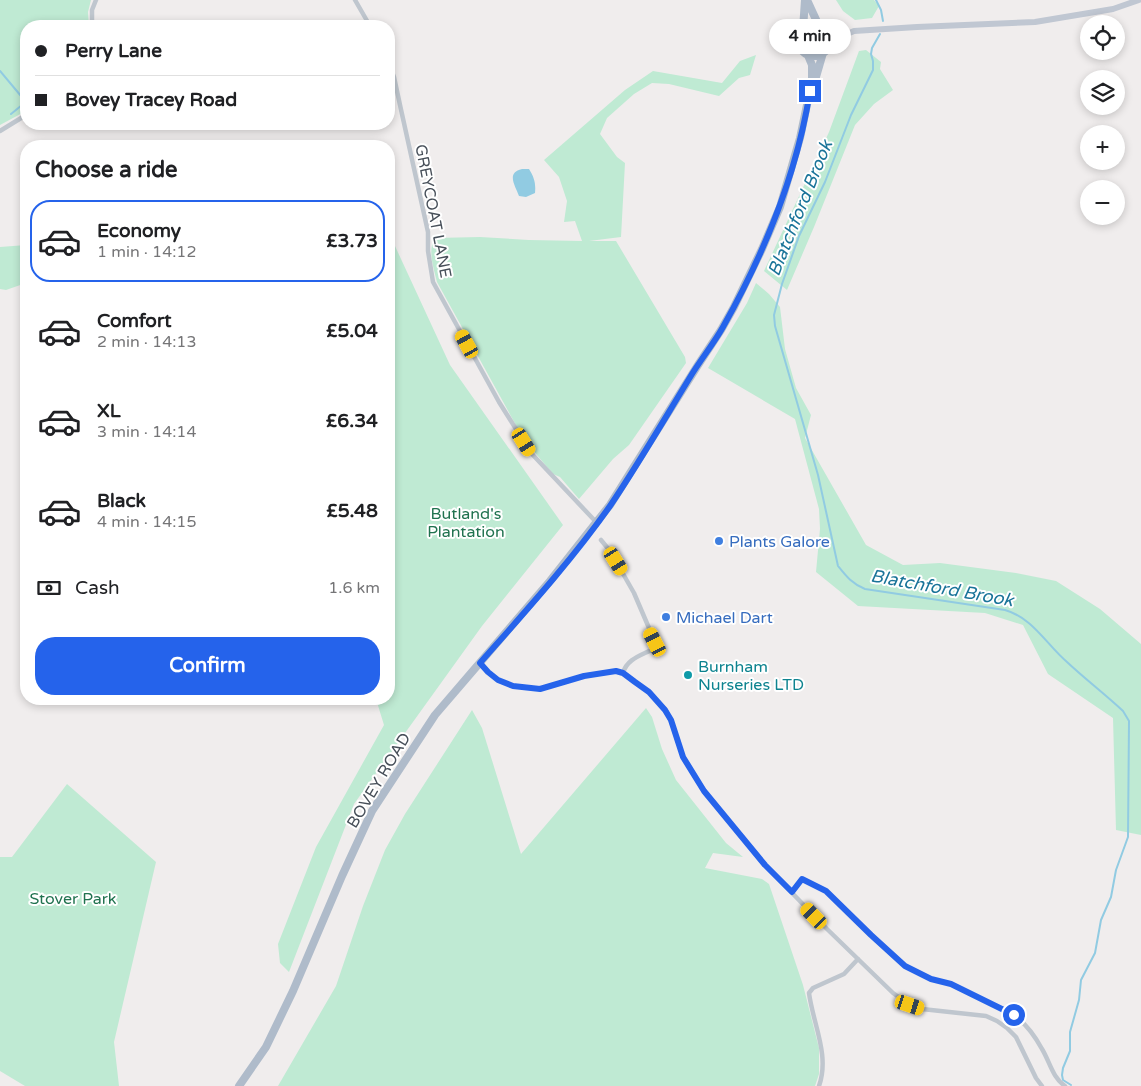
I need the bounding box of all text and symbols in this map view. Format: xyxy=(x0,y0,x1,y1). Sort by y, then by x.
map controls xyxy=(1080,15,1125,225)
button: locate xyxy=(1080,15,1125,60)
callout: 4 min xyxy=(769,18,851,54)
text: 4 min xyxy=(789,26,831,46)
text: Perry Lane xyxy=(65,40,162,62)
button: layers xyxy=(1080,70,1125,115)
route end xyxy=(799,80,821,102)
text: Bovey Tracey Road xyxy=(65,89,237,111)
button: + xyxy=(1080,125,1125,170)
water label: Blatchford Brook xyxy=(763,136,838,279)
street label: GREYCOAT LANE xyxy=(410,143,456,280)
text: Choose a ride xyxy=(35,157,178,183)
button: − xyxy=(1080,180,1125,225)
icon: car xyxy=(37,219,82,264)
text: Economy xyxy=(97,220,181,242)
text: £3.73 xyxy=(326,230,378,252)
text: 1 min · 14:12 xyxy=(97,242,196,262)
icon: car xyxy=(37,309,82,354)
text: Comfort xyxy=(97,310,171,332)
text: £5.04 xyxy=(326,320,378,342)
car xyxy=(453,327,480,361)
text: 2 min · 14:13 xyxy=(97,332,196,352)
icon: car xyxy=(37,399,82,444)
text: XL xyxy=(97,400,121,422)
text: £6.34 xyxy=(326,410,378,432)
text: 3 min · 14:14 xyxy=(97,422,196,442)
car xyxy=(509,425,538,459)
icon: car xyxy=(37,489,82,534)
text: Black xyxy=(97,490,146,512)
text: £5.48 xyxy=(326,500,378,522)
park label: Butland's Plantation xyxy=(427,504,505,542)
text: 4 min · 14:15 xyxy=(97,512,196,532)
place label: Plants Galore xyxy=(729,532,830,552)
marker: Plants Galore xyxy=(713,535,725,547)
car xyxy=(601,544,630,578)
water label: Blatchford Brook xyxy=(869,565,1016,612)
icon: cash xyxy=(35,574,63,602)
text: Cash xyxy=(75,577,120,599)
text: 1.6 km xyxy=(328,578,380,598)
place label: Michael Dart xyxy=(676,608,773,628)
marker: Michael Dart xyxy=(660,611,672,623)
car xyxy=(641,625,668,659)
button: Confirm xyxy=(35,637,380,695)
place label: Burnham Nurseries LTD xyxy=(698,657,804,695)
marker: Burnham Nurseries LTD xyxy=(682,669,694,681)
street label: BOVEY ROAD xyxy=(343,729,415,832)
park label: Stover Park xyxy=(29,889,117,909)
car xyxy=(798,900,829,932)
car xyxy=(893,993,926,1017)
route start xyxy=(1003,1004,1025,1026)

